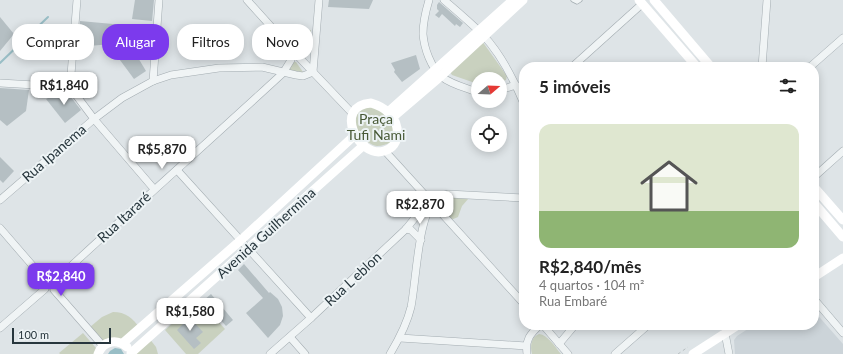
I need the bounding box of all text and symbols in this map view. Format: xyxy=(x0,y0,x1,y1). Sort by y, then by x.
chip: Comprar xyxy=(12,24,94,60)
chip: Alugar xyxy=(102,24,169,60)
chip: Filtros xyxy=(177,24,244,60)
chip: Novo xyxy=(252,24,313,60)
pin: R$1,840 xyxy=(27,72,101,106)
north arrow xyxy=(471,72,507,108)
map controls xyxy=(471,72,507,152)
icon: filters xyxy=(777,75,799,97)
text: 5 imóveis xyxy=(539,76,611,97)
text: R$1,840 xyxy=(39,77,89,93)
park label: Praça Tufi Nami xyxy=(347,110,405,143)
button: locate xyxy=(471,116,507,152)
street label: Rua Ipanema xyxy=(18,120,89,185)
pin: R$5,870 xyxy=(125,136,199,170)
text: R$5,870 xyxy=(137,141,187,157)
icon: home xyxy=(633,150,705,222)
street label: Avenida Guilhermina xyxy=(213,184,319,282)
street label: Rua Itararé xyxy=(93,188,154,246)
pin: R$2,870 xyxy=(383,191,457,225)
text: R$2,870 xyxy=(395,196,445,212)
street label: Rua L eblon xyxy=(321,248,385,309)
text: R$2,840/mês xyxy=(539,256,641,277)
pin: R$2,840 xyxy=(24,263,98,297)
text: R$2,840 xyxy=(36,268,86,284)
text: 4 quartos · 104 m² xyxy=(539,277,644,293)
text: Rua Embaré xyxy=(539,293,607,309)
pin: R$1,580 xyxy=(153,298,227,332)
text: R$1,580 xyxy=(165,303,215,319)
scale bar xyxy=(12,326,111,345)
text: 100 m xyxy=(18,328,49,341)

